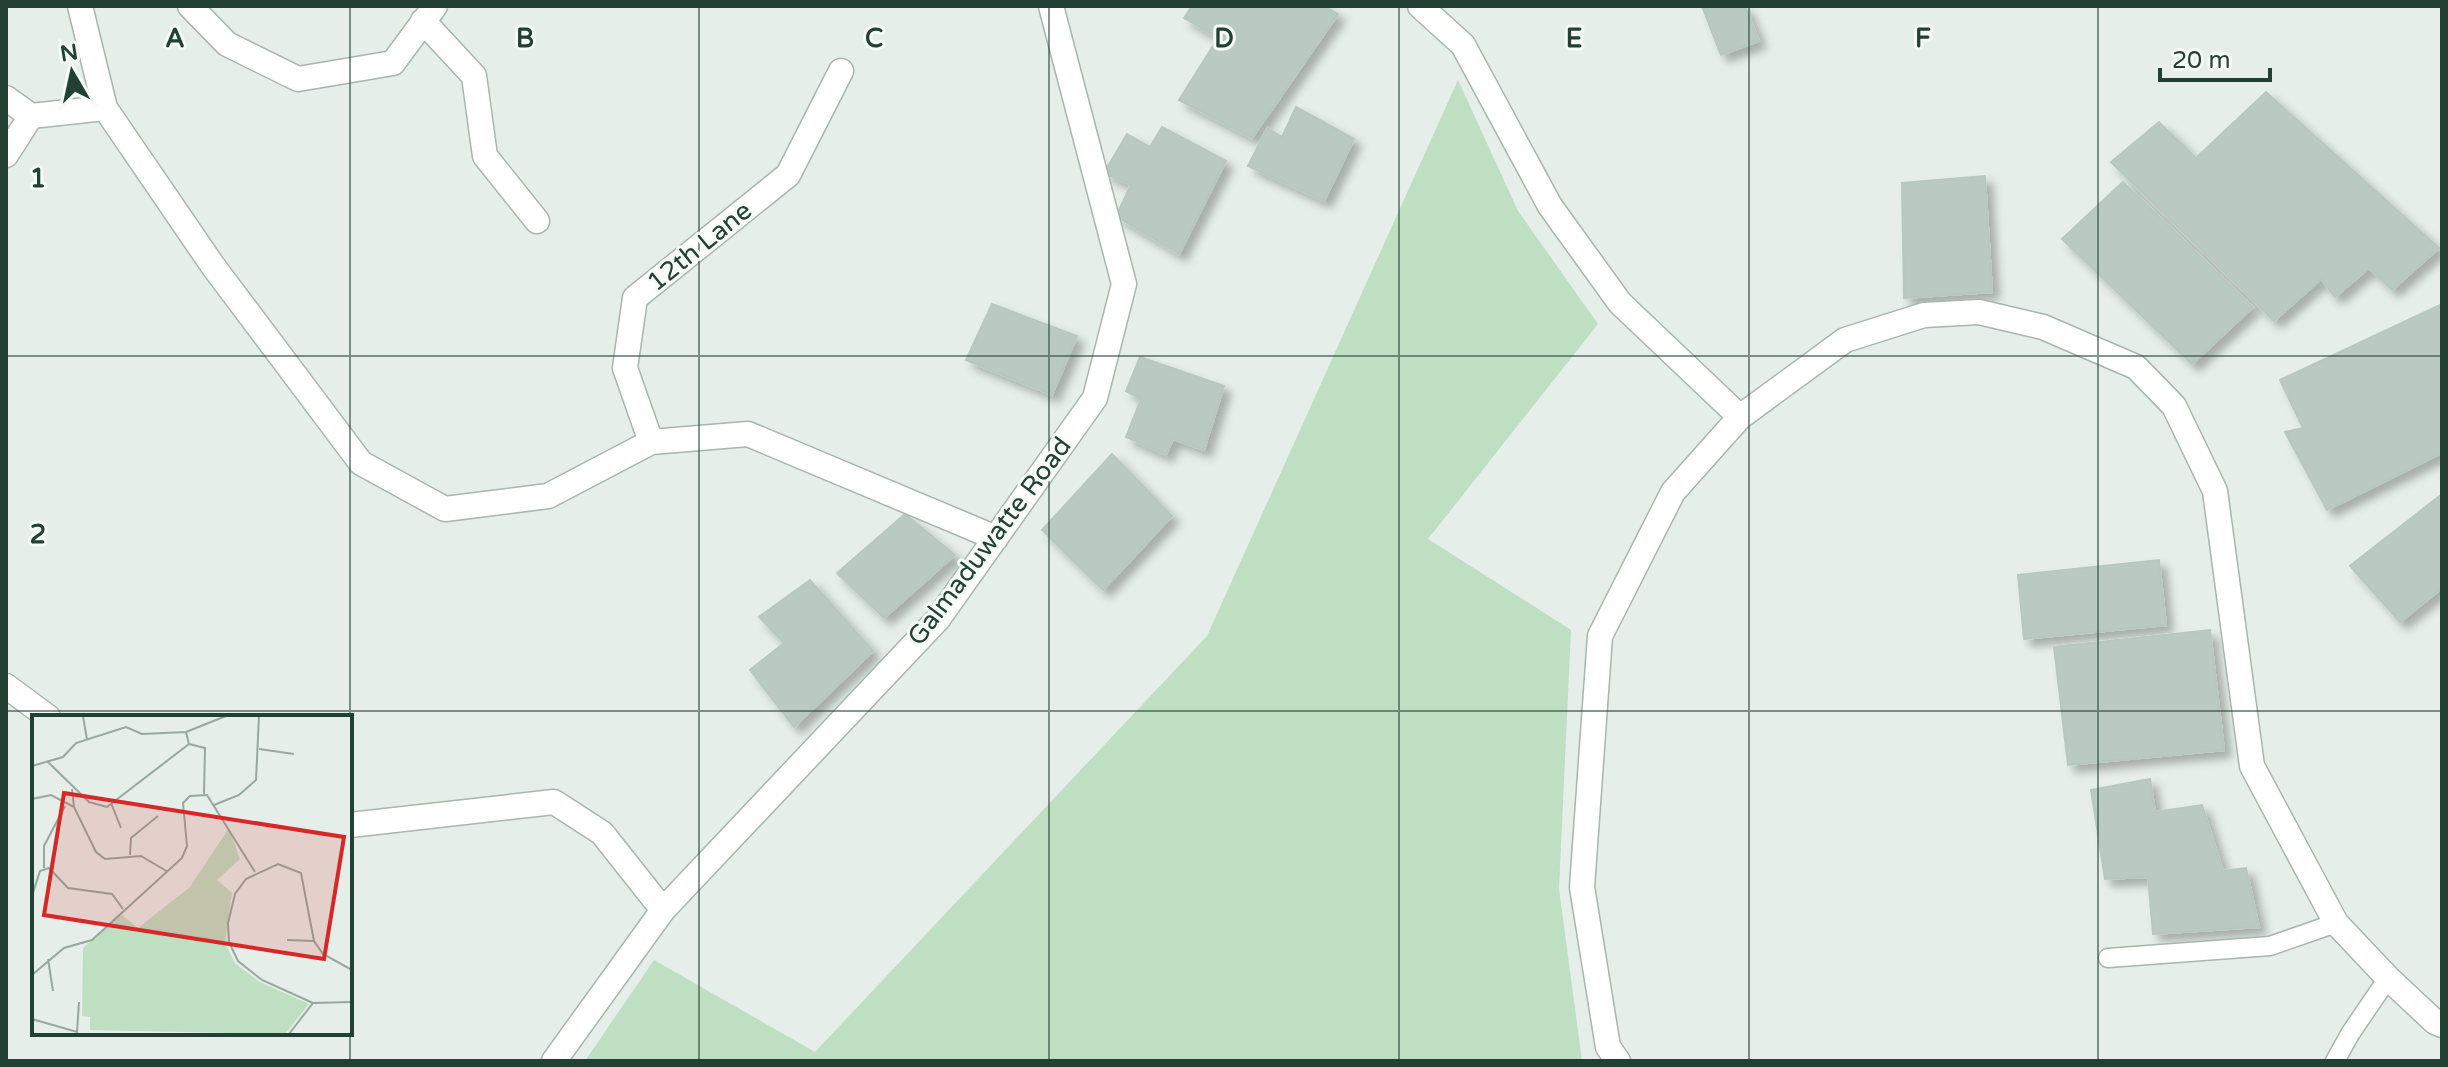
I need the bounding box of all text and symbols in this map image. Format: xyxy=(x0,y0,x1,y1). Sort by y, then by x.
text: A xyxy=(165,23,185,54)
text: B xyxy=(516,23,534,54)
text: C xyxy=(865,23,883,54)
text: D xyxy=(1214,23,1234,54)
text: E xyxy=(1566,23,1582,54)
text: F xyxy=(1915,23,1931,54)
north arrow xyxy=(32,32,112,112)
scale bar xyxy=(2160,32,2270,82)
text: N xyxy=(58,39,80,67)
text: 20 m xyxy=(2172,46,2230,75)
text: 1 xyxy=(30,163,46,194)
street label: 12th Lane xyxy=(641,195,758,298)
street label: Galmaduwatte Road xyxy=(901,431,1078,652)
text: 2 xyxy=(30,519,46,550)
inset map xyxy=(32,715,352,1035)

